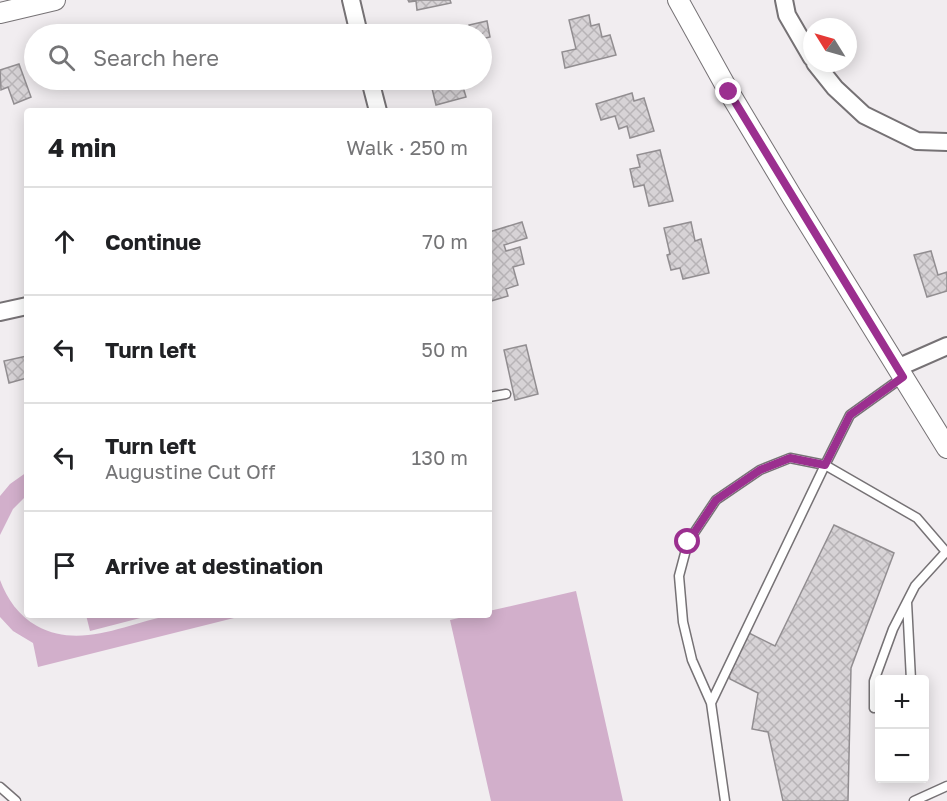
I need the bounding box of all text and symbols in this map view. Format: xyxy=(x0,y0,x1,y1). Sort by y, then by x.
north arrow xyxy=(803,18,857,72)
search box xyxy=(24,24,492,90)
icon: search xyxy=(45,41,78,74)
text: Search here xyxy=(93,44,219,71)
route end xyxy=(715,78,741,104)
text: 4 min xyxy=(48,132,116,163)
text: Walk · 250 m xyxy=(346,135,468,159)
icon: ahead xyxy=(48,225,81,258)
text: Continue xyxy=(105,228,201,255)
text: 70 m xyxy=(422,229,468,253)
icon: left xyxy=(48,333,81,366)
text: Turn left xyxy=(105,336,196,363)
text: 50 m xyxy=(421,337,468,361)
text: Turn left xyxy=(105,432,196,459)
icon: left xyxy=(48,441,81,474)
text: 130 m xyxy=(412,445,468,469)
text: Augustine Cut Off xyxy=(105,459,276,483)
route start xyxy=(674,528,700,554)
icon: arrive xyxy=(48,549,81,582)
text: Arrive at destination xyxy=(105,552,323,579)
map controls xyxy=(875,675,929,783)
button: + xyxy=(875,675,929,729)
button: − xyxy=(875,729,929,783)

